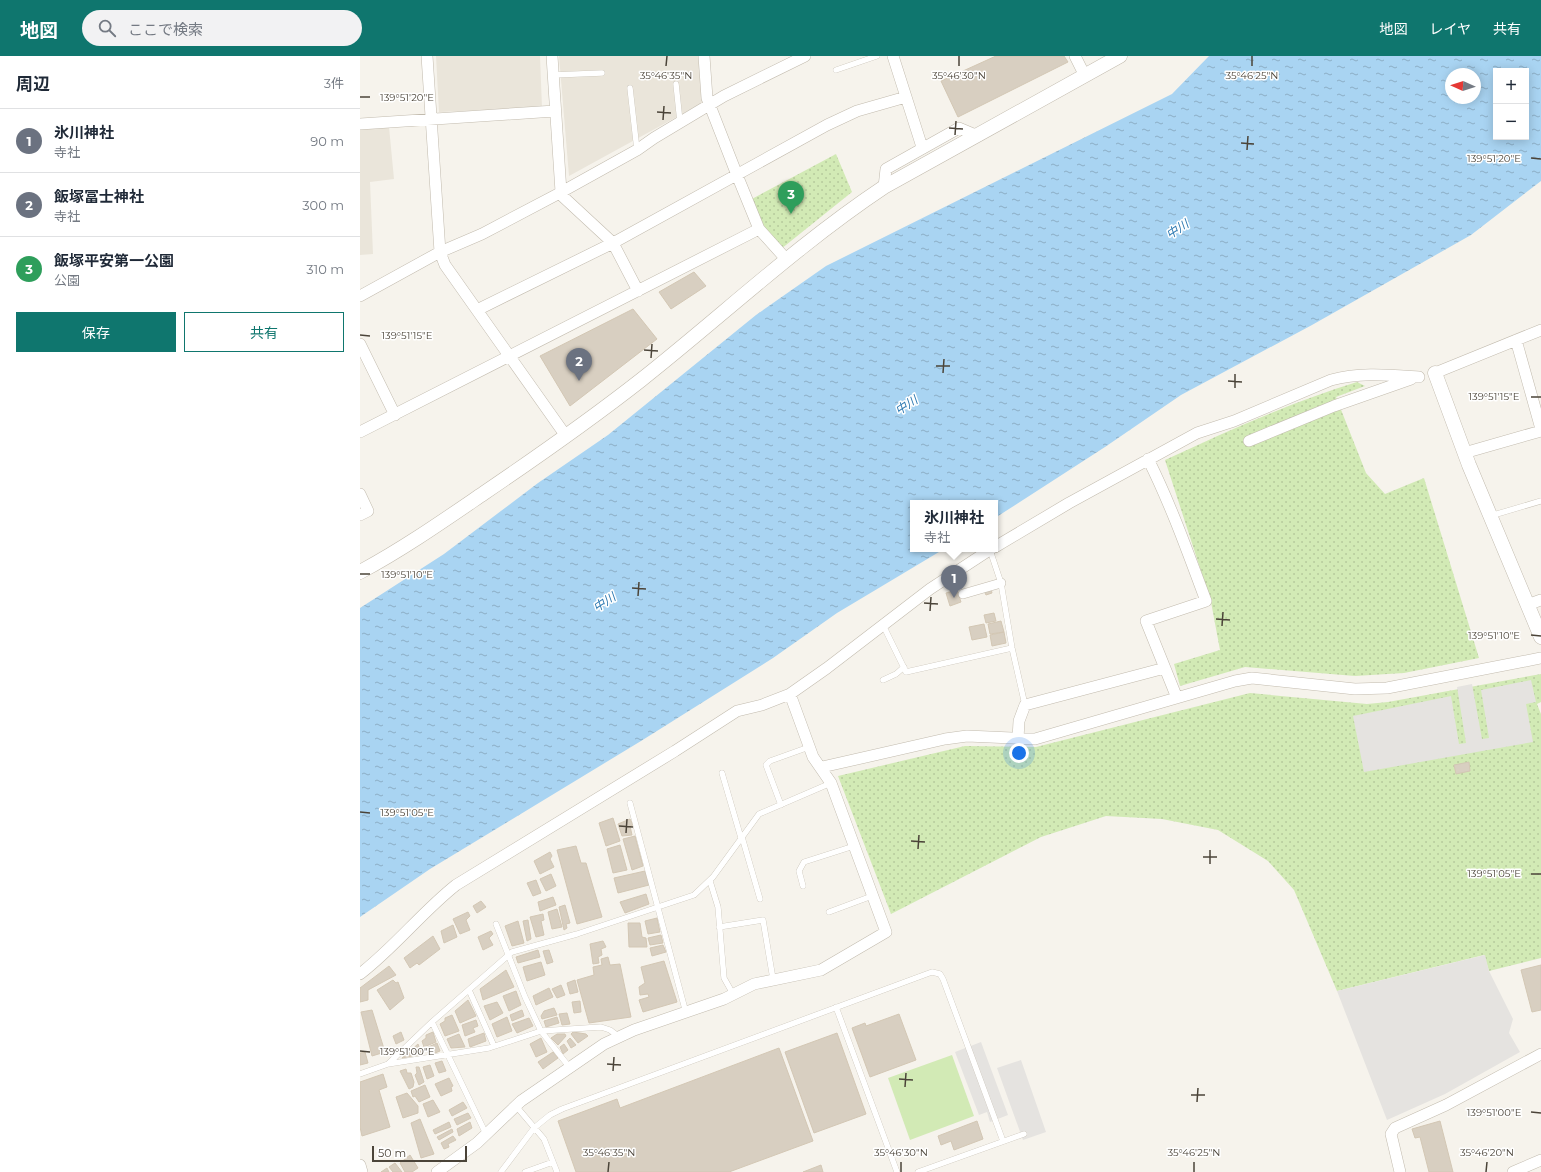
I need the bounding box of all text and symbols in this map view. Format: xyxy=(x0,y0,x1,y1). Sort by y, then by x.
search box xyxy=(82,10,362,46)
icon: search xyxy=(96,17,118,39)
text: 地図 xyxy=(20,19,58,42)
text: ここで検索 xyxy=(128,20,203,39)
text: 地図 xyxy=(1379,20,1407,38)
text: レイヤ xyxy=(1429,20,1471,38)
text: 共有 xyxy=(1493,20,1521,38)
north arrow xyxy=(1445,68,1481,104)
map controls xyxy=(1493,68,1529,140)
button: + xyxy=(1493,68,1529,104)
text: 35°46'35"N xyxy=(640,69,692,82)
text: 35°46'30"N xyxy=(932,69,986,82)
text: 35°46'25"N xyxy=(1226,69,1278,82)
text: 周辺 xyxy=(16,74,50,94)
text: 3件 xyxy=(324,75,344,91)
text: 139°51'20"E xyxy=(380,91,434,104)
button: − xyxy=(1493,104,1529,140)
text: 氷川神社 xyxy=(54,123,114,142)
text: 1 xyxy=(26,133,32,149)
text: 90 m xyxy=(310,133,344,149)
text: 寺社 xyxy=(54,144,80,160)
text: 139°51'20"E xyxy=(1467,152,1521,165)
pin: 3 xyxy=(778,181,804,214)
text: 飯塚冨士神社 xyxy=(54,187,144,206)
text: 2 xyxy=(25,197,33,213)
text: 300 m xyxy=(302,197,344,213)
text: 寺社 xyxy=(54,208,80,224)
water label: 中川 xyxy=(1163,215,1193,242)
text: 飯塚平安第一公園 xyxy=(54,251,174,270)
text: 3 xyxy=(25,261,33,277)
text: 310 m xyxy=(306,261,344,277)
text: 公園 xyxy=(54,272,80,288)
button: 保存 xyxy=(16,312,176,352)
button: 共有 xyxy=(184,312,344,352)
text: 139°51'15"E xyxy=(381,329,433,342)
pin: 2 xyxy=(566,348,592,381)
text: 139°51'15"E xyxy=(1468,390,1520,403)
water label: 中川 xyxy=(892,391,922,418)
popup xyxy=(910,500,998,552)
text: 氷川神社 xyxy=(924,508,984,527)
text: 寺社 xyxy=(924,529,950,545)
pin: 1 xyxy=(941,565,967,598)
text: 139°51'10"E xyxy=(381,568,433,581)
water label: 中川 xyxy=(590,588,620,615)
text: 139°51'10"E xyxy=(1468,629,1520,642)
your location xyxy=(1009,743,1029,763)
text: 139°51'05"E xyxy=(380,806,434,819)
text: 139°51'05"E xyxy=(1467,867,1521,880)
text: 139°51'00"E xyxy=(380,1045,435,1058)
text: 139°51'00"E xyxy=(1467,1106,1522,1119)
scale bar xyxy=(372,1144,467,1163)
text: 50 m xyxy=(378,1146,406,1160)
text: 35°46'35"N xyxy=(583,1146,635,1159)
text: 35°46'30"N xyxy=(874,1146,928,1159)
text: 35°46'25"N xyxy=(1168,1146,1220,1159)
text: 35°46'20"N xyxy=(1460,1146,1514,1159)

